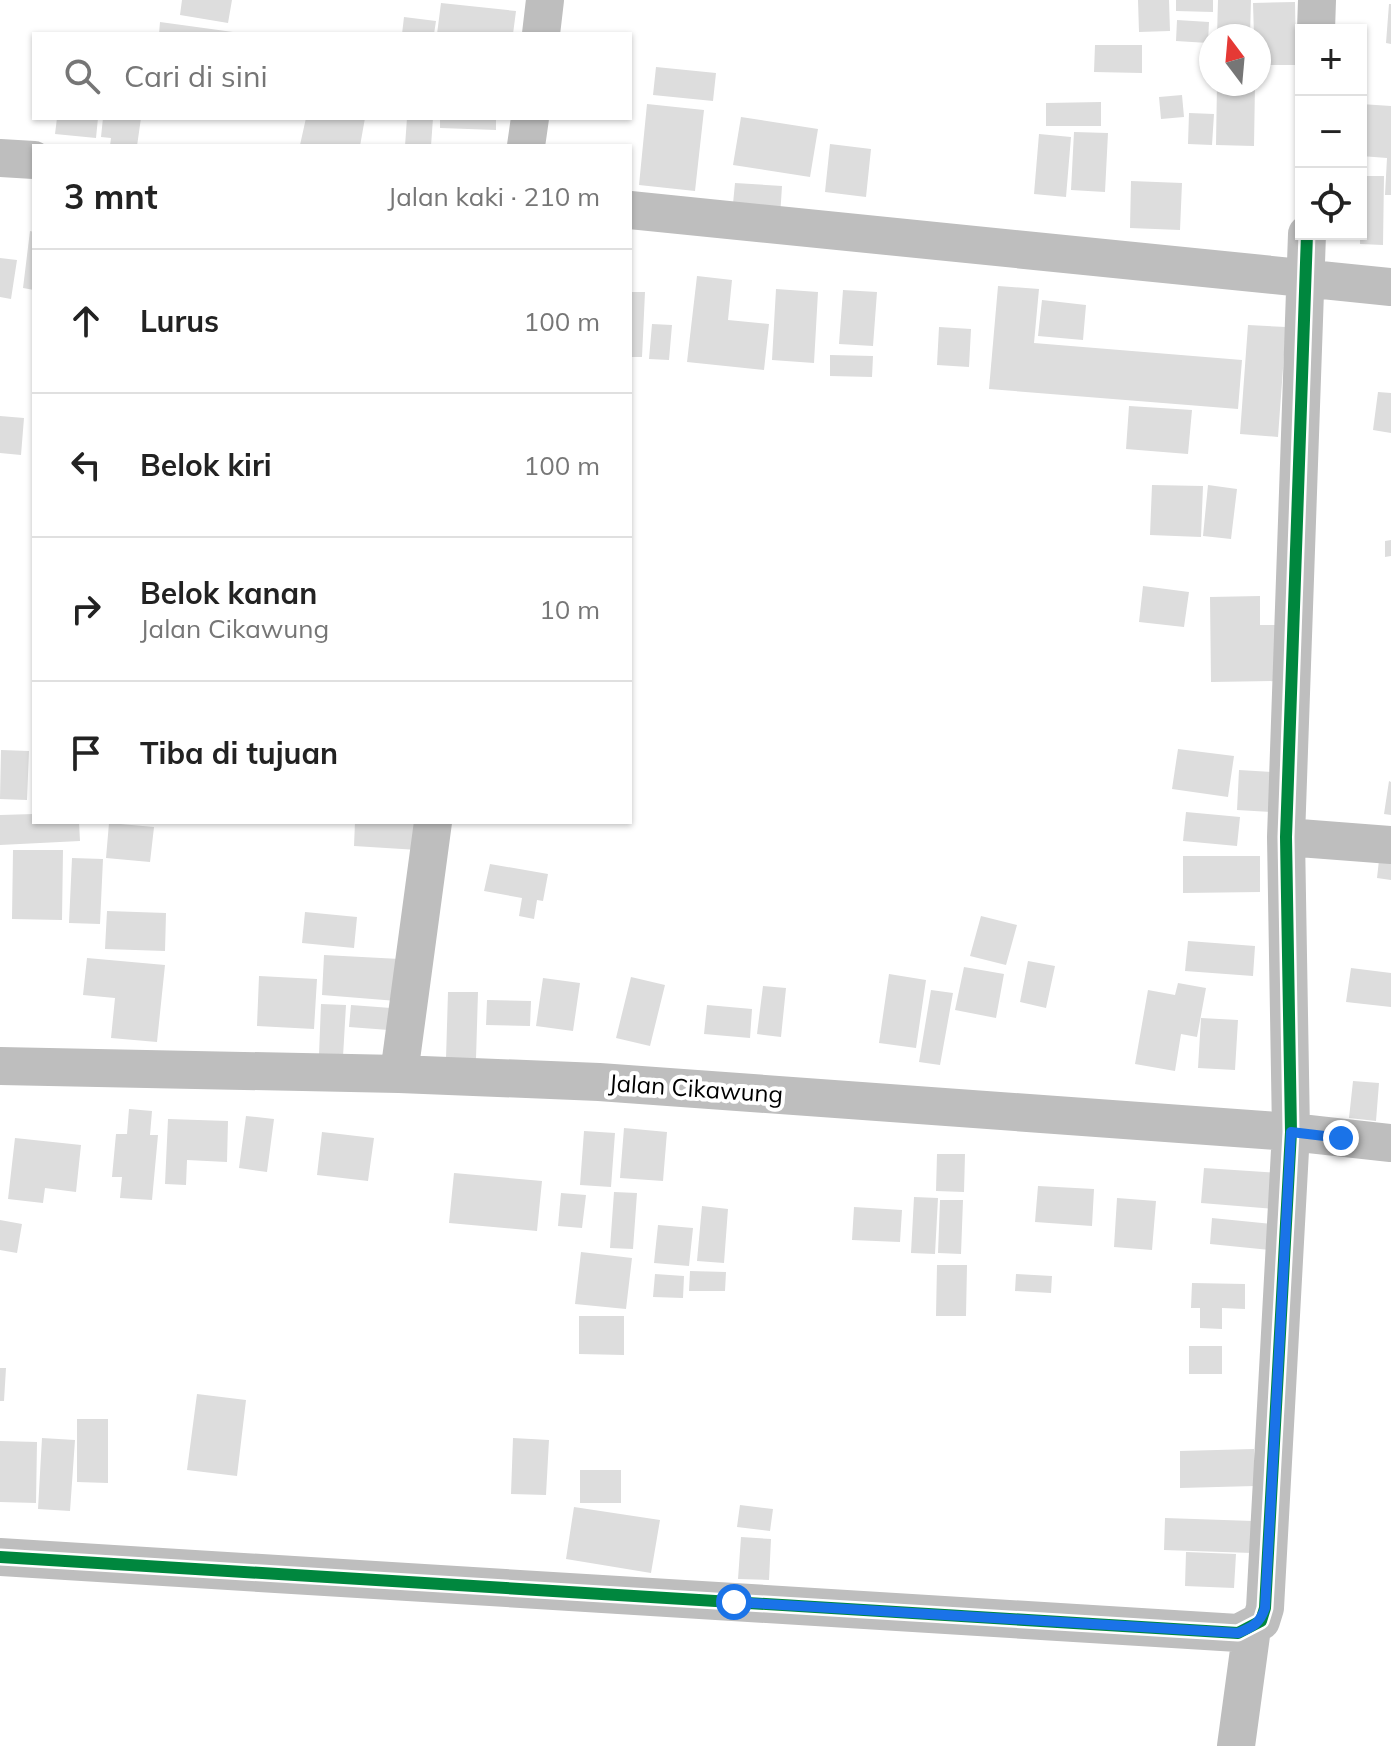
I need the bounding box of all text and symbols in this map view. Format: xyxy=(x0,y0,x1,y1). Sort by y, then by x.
north arrow xyxy=(1199,24,1271,96)
map controls xyxy=(1295,24,1367,240)
button: + xyxy=(1295,24,1367,96)
search box xyxy=(32,32,632,120)
icon: search xyxy=(60,54,104,98)
text: Cari di sini xyxy=(124,57,268,95)
button: − xyxy=(1295,96,1367,168)
button: locate xyxy=(1295,168,1367,240)
text: 3 mnt xyxy=(64,175,158,218)
text: Jalan kaki · 210 m xyxy=(388,180,600,213)
icon: ahead xyxy=(64,299,108,343)
text: Lurus xyxy=(140,302,219,340)
text: 100 m xyxy=(524,305,600,338)
icon: left xyxy=(64,443,108,487)
text: Belok kiri xyxy=(140,446,272,484)
text: 100 m xyxy=(524,449,600,482)
text: Belok kanan xyxy=(140,574,317,612)
icon: right xyxy=(64,587,108,631)
text: 10 m xyxy=(539,593,600,626)
text: Jalan Cikawung xyxy=(140,612,329,645)
icon: arrive xyxy=(64,731,108,775)
text: Tiba di tujuan xyxy=(140,734,338,772)
street label: Jalan Cikawung xyxy=(608,1067,784,1109)
route end xyxy=(1323,1120,1359,1156)
route start xyxy=(716,1584,752,1620)

